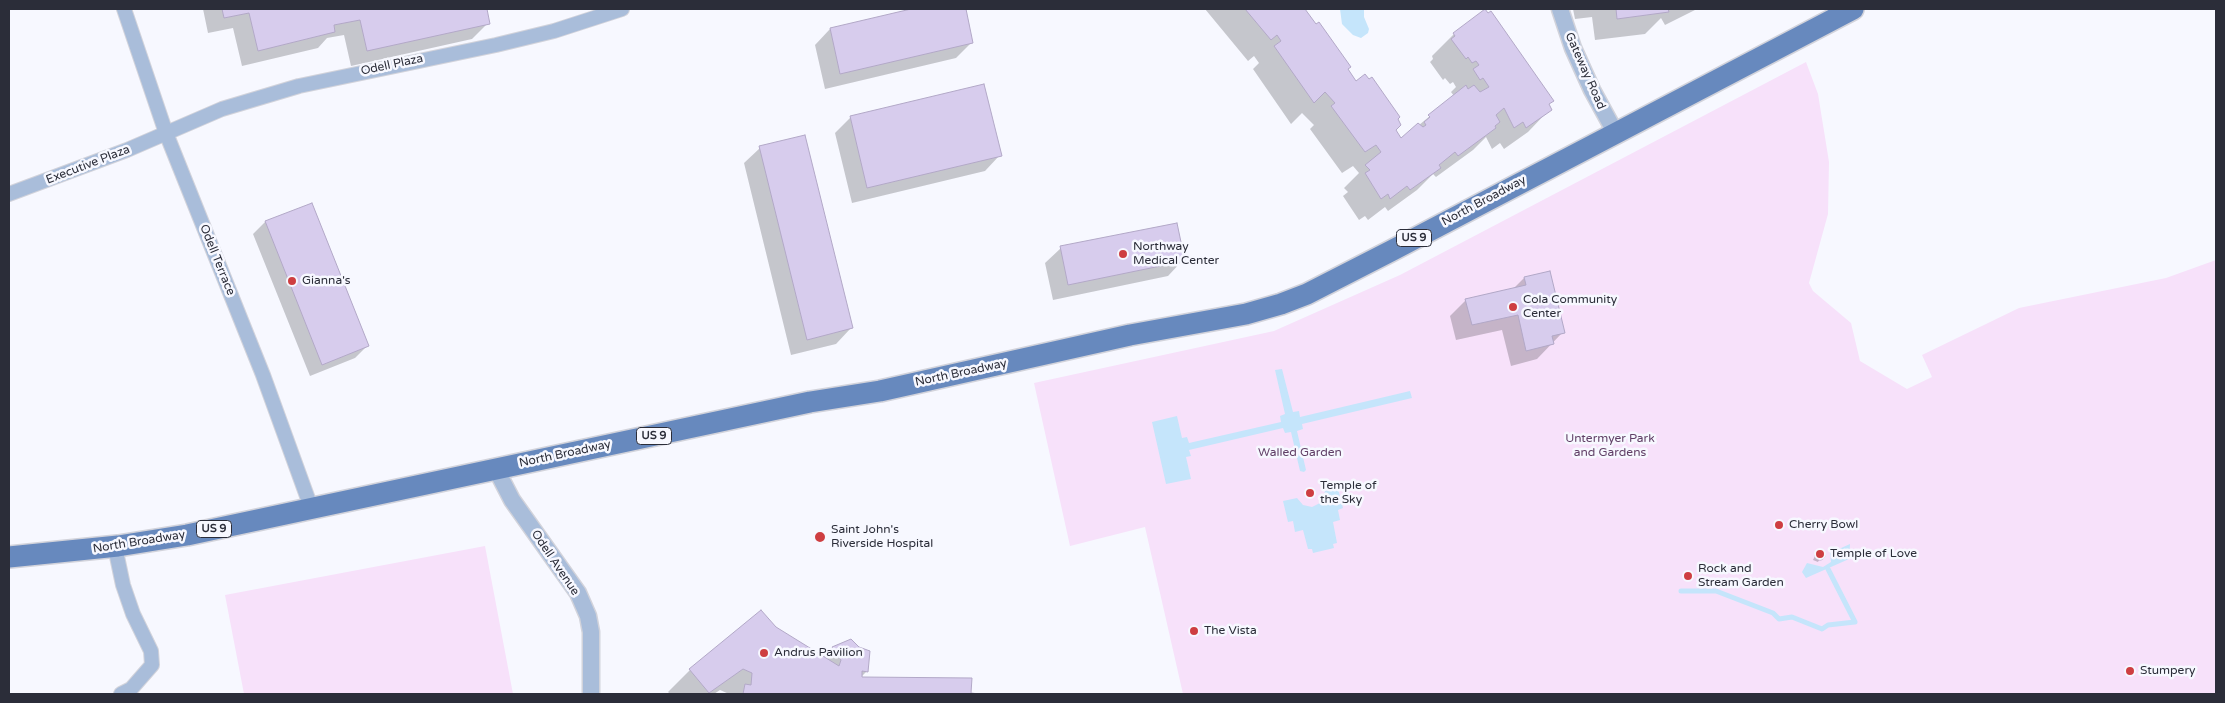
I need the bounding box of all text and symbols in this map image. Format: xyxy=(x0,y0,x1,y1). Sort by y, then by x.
street label: Gateway Road xyxy=(1562,30,1608,112)
street label: Odell Plaza xyxy=(359,51,425,79)
street label: Executive Plaza xyxy=(44,142,132,188)
street label: North Broadway xyxy=(1439,173,1529,229)
street label: Odell Terrace xyxy=(196,222,238,298)
road number: US 9 xyxy=(1396,230,1432,247)
place label: Northway Medical Center xyxy=(1133,240,1219,268)
marker: Northway Medical Center xyxy=(1117,248,1129,260)
place label: Gianna's xyxy=(302,274,351,288)
marker: Gianna's xyxy=(286,275,298,287)
place label: Cola Community Center xyxy=(1523,293,1617,321)
marker: Cola Community Center xyxy=(1507,301,1519,313)
street label: North Broadway xyxy=(914,356,1008,390)
road number: US 9 xyxy=(636,428,672,444)
park label: Untermyer Park and Gardens xyxy=(1565,432,1655,460)
street label: North Broadway xyxy=(518,437,612,471)
park label: Walled Garden xyxy=(1258,446,1342,460)
place label: Temple of the Sky xyxy=(1320,479,1377,507)
marker: Temple of the Sky xyxy=(1304,487,1316,499)
place label: Cherry Bowl xyxy=(1789,518,1858,532)
marker: Cherry Bowl xyxy=(1773,519,1785,531)
road number: US 9 xyxy=(196,520,232,538)
place label: Saint John's Riverside Hospital xyxy=(831,523,933,551)
street label: North Broadway xyxy=(92,528,186,556)
street label: Odell Avenue xyxy=(528,528,582,598)
marker: Saint John's Riverside Hospital xyxy=(813,530,827,544)
place label: Temple of Love xyxy=(1830,547,1917,561)
marker: Temple of Love xyxy=(1814,548,1826,560)
place label: Rock and Stream Garden xyxy=(1698,562,1784,590)
marker: Rock and Stream Garden xyxy=(1682,570,1694,582)
place label: The Vista xyxy=(1204,624,1257,638)
marker: The Vista xyxy=(1188,625,1200,637)
place label: Andrus Pavilion xyxy=(774,646,863,660)
marker: Andrus Pavilion xyxy=(758,647,770,659)
place label: Stumpery xyxy=(2140,664,2195,678)
marker: Stumpery xyxy=(2124,665,2136,677)

